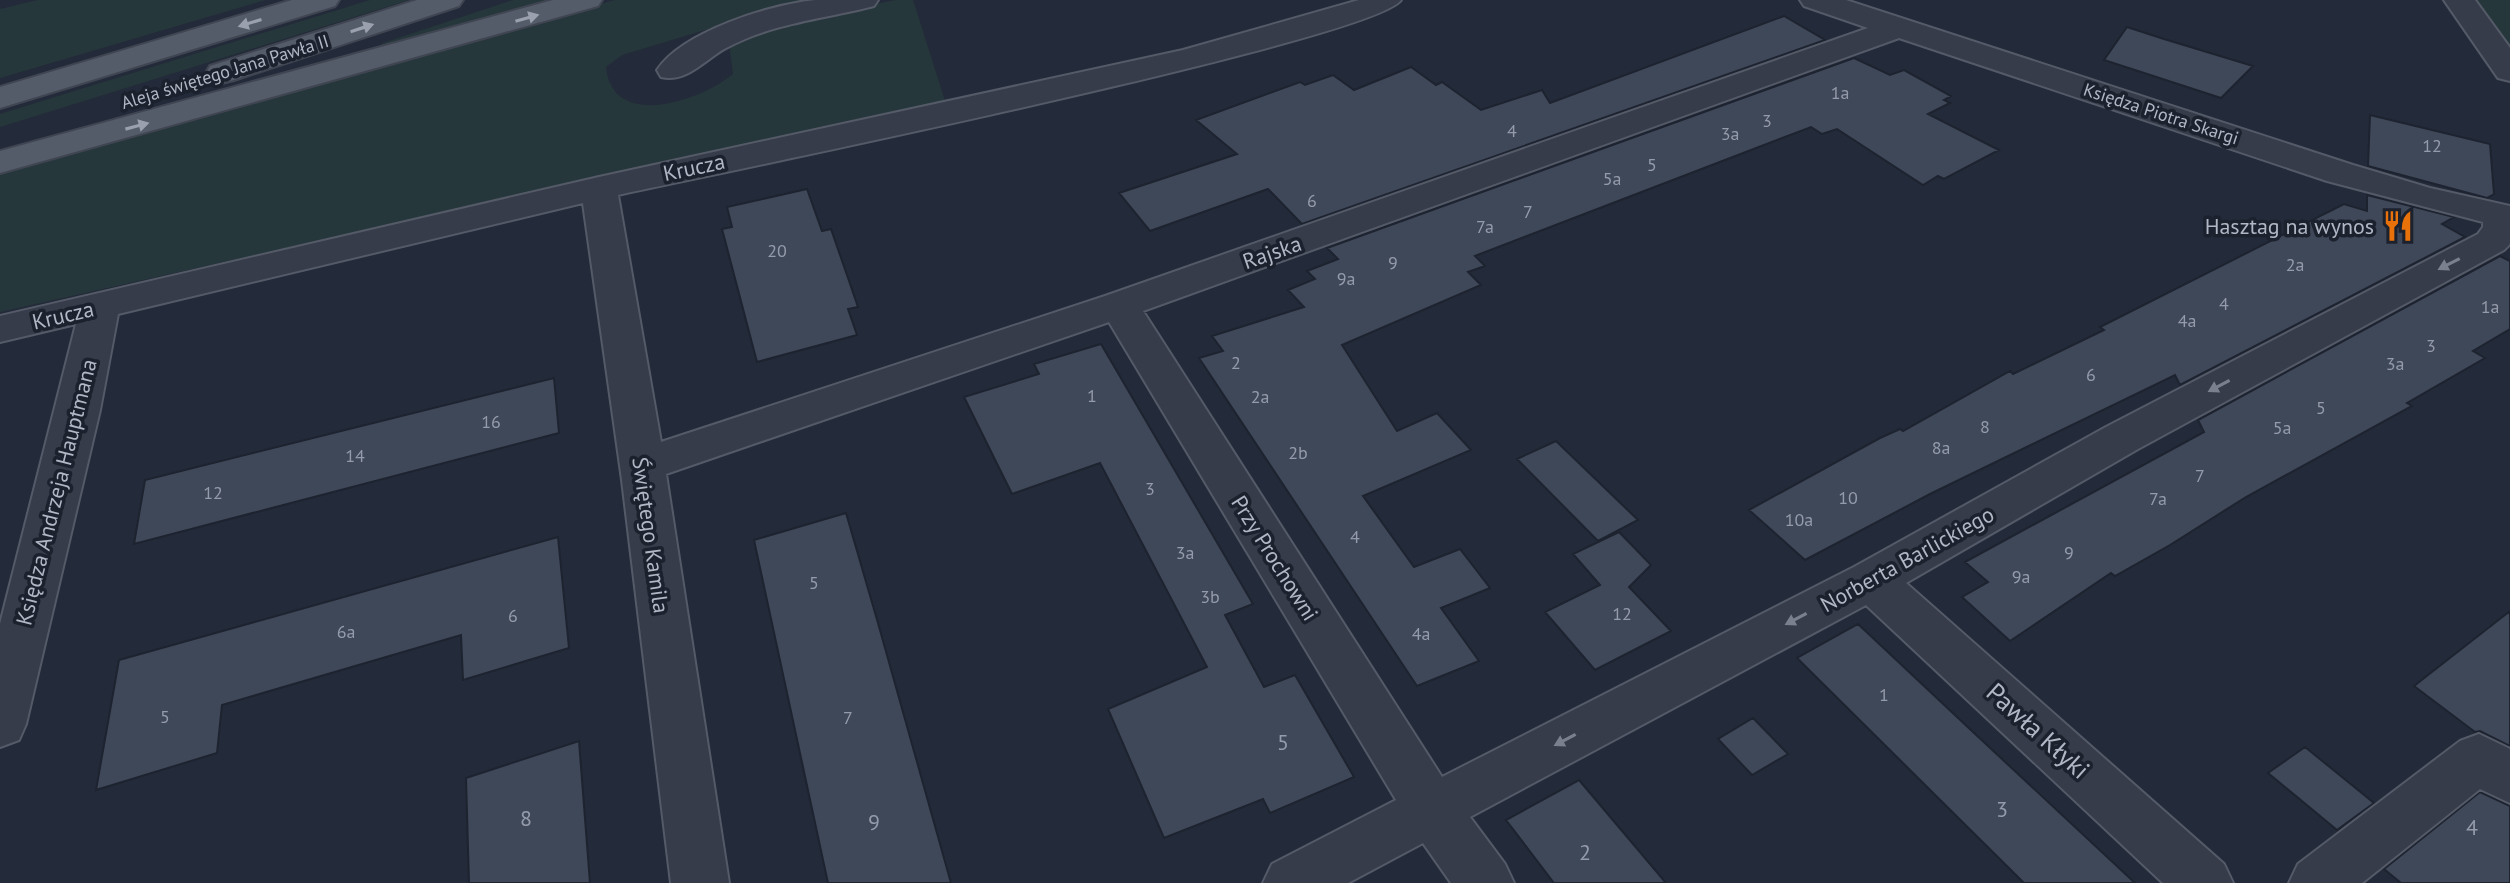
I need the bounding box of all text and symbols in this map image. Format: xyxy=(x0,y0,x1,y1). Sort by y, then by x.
one-way arrow xyxy=(515,11,539,24)
one-way arrow xyxy=(238,17,262,30)
one-way arrow xyxy=(350,22,374,34)
street label: Aleja świętego Jana Pawła II xyxy=(118,29,332,114)
street label: Księdza Piotra Skargi xyxy=(2081,78,2242,149)
house number: 1a xyxy=(1831,81,1849,104)
house number: 3 xyxy=(1762,109,1772,132)
one-way arrow xyxy=(124,119,149,131)
house number: 4 xyxy=(1507,119,1517,142)
house number: 3a xyxy=(1721,122,1739,145)
house number: 12 xyxy=(2422,134,2442,157)
street label: Krucza xyxy=(661,147,727,187)
house number: 5 xyxy=(1647,153,1657,176)
house number: 5a xyxy=(1603,167,1621,190)
house number: 6 xyxy=(1307,189,1317,212)
house number: 7 xyxy=(1523,200,1533,223)
restaurant icon: Hasztag na wynos xyxy=(2381,209,2415,243)
place label: Hasztag na wynos xyxy=(2205,212,2374,240)
house number: 7a xyxy=(1476,215,1494,238)
street label: Rajska xyxy=(1239,229,1305,275)
house number: 20 xyxy=(767,239,787,262)
house number: 9 xyxy=(1388,251,1398,274)
house number: 2a xyxy=(2286,253,2304,276)
one-way arrow xyxy=(2437,257,2460,270)
house number: 9a xyxy=(1337,267,1355,290)
house number: 4 xyxy=(2219,292,2229,315)
street label: Krucza xyxy=(29,294,97,336)
house number: 1a xyxy=(2481,295,2499,318)
house number: 4a xyxy=(2178,309,2196,332)
house number: 3 xyxy=(2426,334,2436,357)
house number: 2 xyxy=(1231,351,1241,374)
house number: 3a xyxy=(2386,352,2404,375)
street label: Księdza Andrzeja Hauptmana xyxy=(9,356,103,628)
house number: 6 xyxy=(2086,363,2096,386)
one-way arrow xyxy=(2208,379,2231,392)
house number: 1 xyxy=(1087,384,1097,407)
house number: 2a xyxy=(1251,385,1269,408)
house number: 5 xyxy=(2316,396,2326,419)
house number: 16 xyxy=(481,410,501,433)
house number: 8 xyxy=(1980,415,1990,438)
house number: 5a xyxy=(2273,416,2291,439)
house number: 8a xyxy=(1932,436,1950,459)
house number: 2b xyxy=(1288,441,1308,464)
house number: 14 xyxy=(345,444,365,467)
street label: Świętego Kamila xyxy=(626,455,676,615)
house number: 7 xyxy=(2195,464,2205,487)
house number: 3 xyxy=(1145,477,1155,500)
house number: 12 xyxy=(203,481,223,504)
house number: 10 xyxy=(1838,486,1858,509)
house number: 7a xyxy=(2149,487,2167,510)
street label: Przy Prochowni xyxy=(1225,490,1325,626)
street label: Norberta Barlickiego xyxy=(1815,500,1999,618)
house number: 10a xyxy=(1785,508,1813,531)
house number: 4 xyxy=(1350,525,1360,548)
house number: 3a xyxy=(1176,541,1194,564)
house number: 9 xyxy=(2064,541,2074,564)
house number: 9a xyxy=(2012,565,2030,588)
house number: 5 xyxy=(809,571,819,594)
house number: 3b xyxy=(1200,585,1220,608)
house number: 12 xyxy=(1612,602,1632,625)
house number: 6 xyxy=(508,604,518,627)
one-way arrow xyxy=(1784,613,1807,626)
house number: 6a xyxy=(337,620,355,643)
house number: 4a xyxy=(1412,622,1430,645)
street label: Pawła Kłyki xyxy=(1980,676,2097,786)
house number: 1 xyxy=(1879,683,1889,706)
house number: 5 xyxy=(160,705,170,728)
house number: 7 xyxy=(843,706,853,729)
house number: 5 xyxy=(1277,728,1289,756)
one-way arrow xyxy=(1554,734,1577,747)
house number: 3 xyxy=(1996,795,2008,823)
house number: 8 xyxy=(520,804,532,832)
house number: 9 xyxy=(868,808,880,836)
house number: 4 xyxy=(2466,813,2478,841)
house number: 2 xyxy=(1579,838,1591,866)

